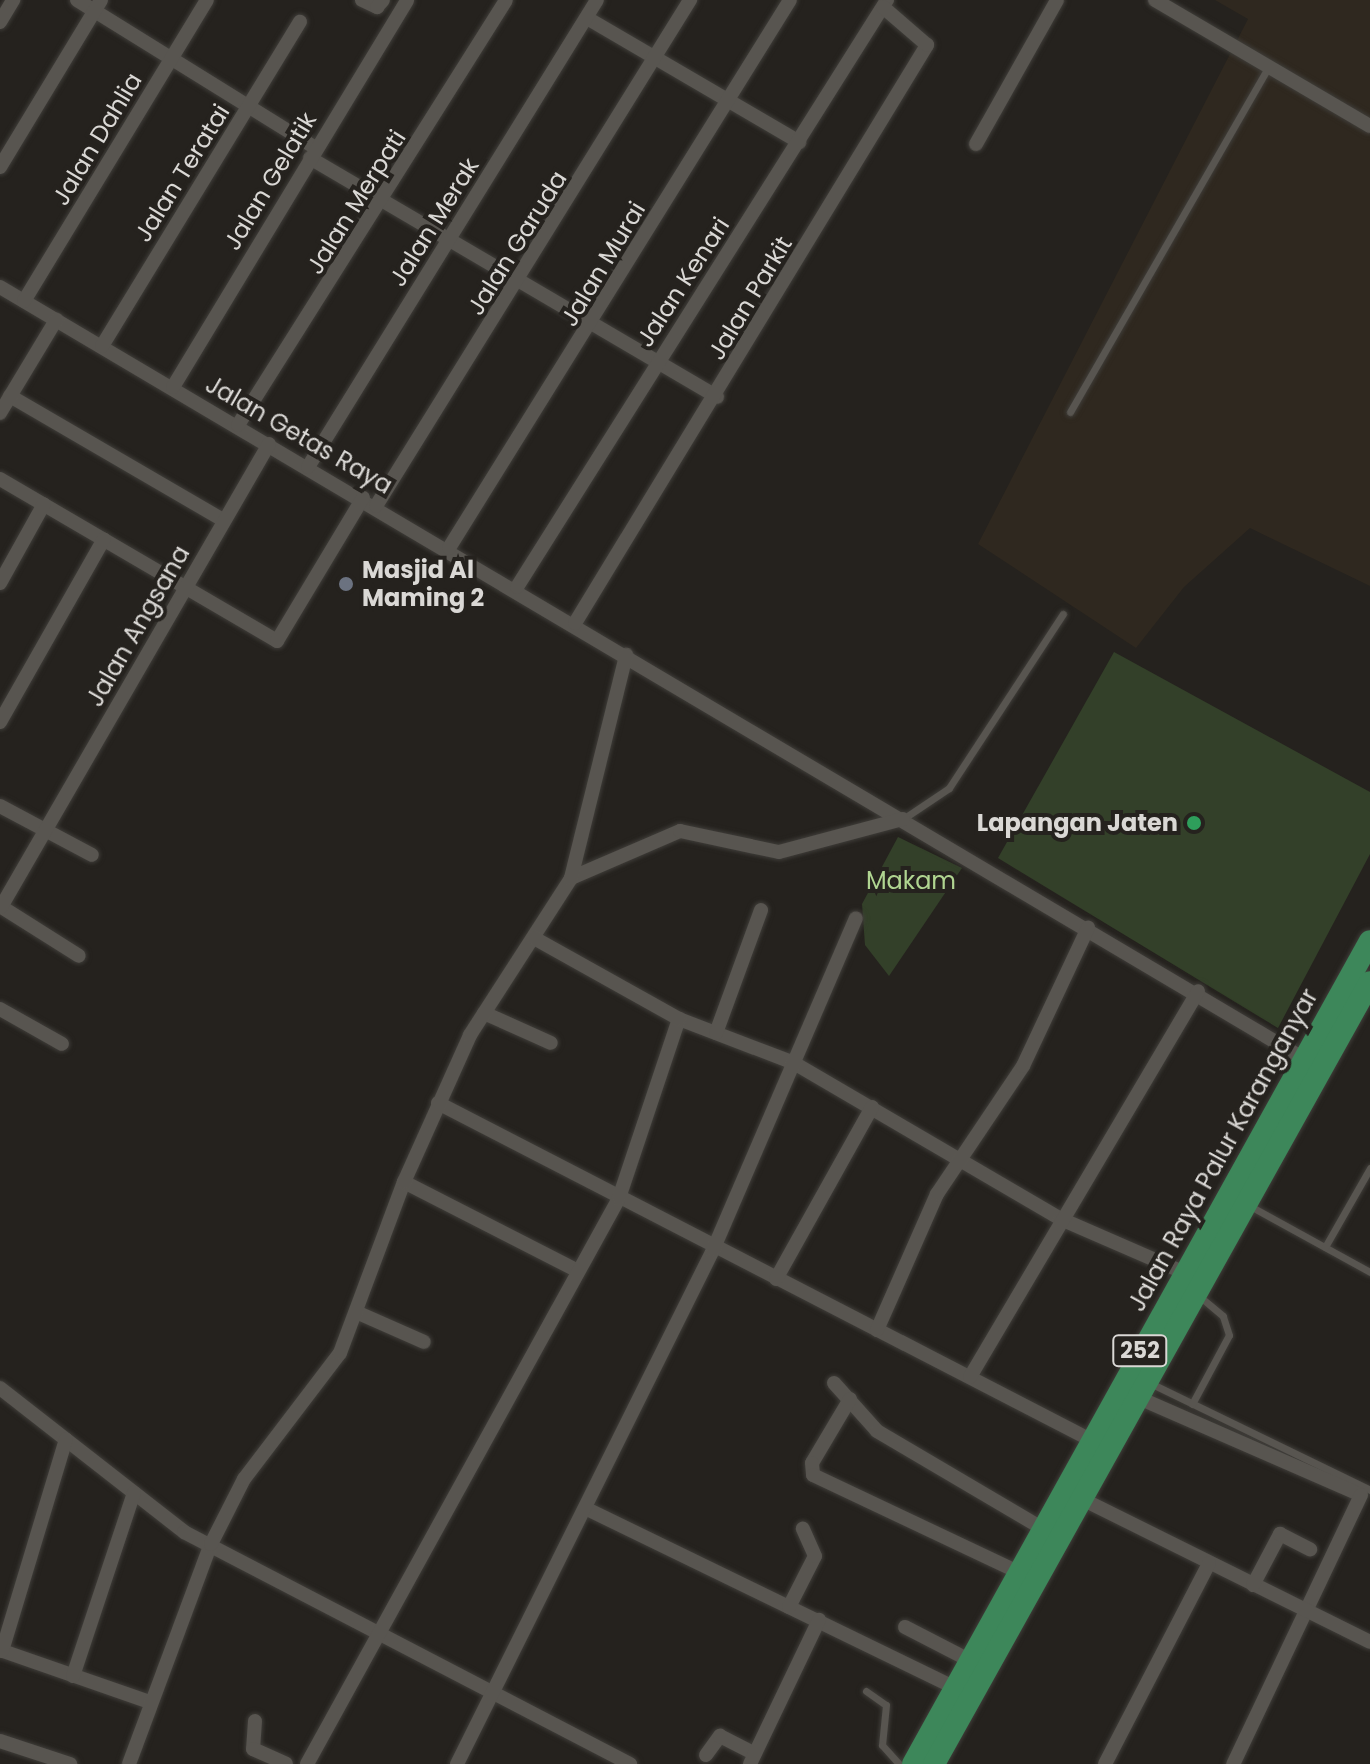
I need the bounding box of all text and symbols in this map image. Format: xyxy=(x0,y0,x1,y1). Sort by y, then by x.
street label: Jalan Dahlia xyxy=(46,68,148,210)
street label: Jalan Teratai xyxy=(128,99,236,247)
street label: Jalan Gelatik xyxy=(218,107,322,255)
street label: Jalan Merpati xyxy=(300,125,412,279)
street label: Jalan Merak xyxy=(383,152,485,292)
street label: Jalan Garuda xyxy=(461,166,573,320)
street label: Jalan Murai xyxy=(555,197,651,331)
street label: Jalan Kenari xyxy=(630,212,736,352)
street label: Jalan Parkit xyxy=(702,231,798,365)
street label: Jalan Getas Raya xyxy=(201,370,397,500)
street label: Jalan Angsana xyxy=(80,540,196,712)
place label: Masjid Al Maming 2 xyxy=(362,556,484,612)
marker: Masjid Al Maming 2 xyxy=(337,575,355,593)
place label: Lapangan Jaten xyxy=(977,809,1178,837)
marker: Lapangan Jaten xyxy=(1185,814,1203,832)
park label: Makam xyxy=(866,867,956,895)
street label: Jalan Raya Palur Karanganyar xyxy=(1122,984,1324,1316)
road number: 252 xyxy=(1112,1333,1168,1369)

